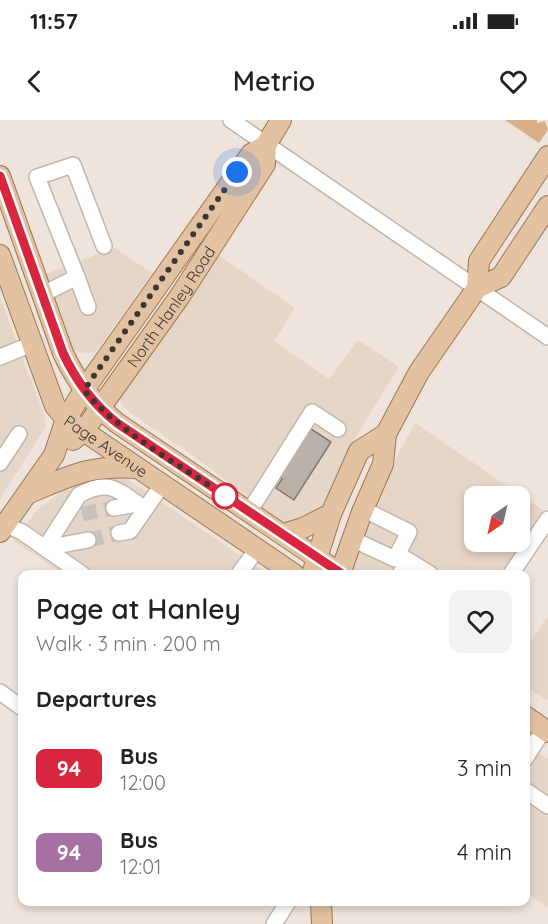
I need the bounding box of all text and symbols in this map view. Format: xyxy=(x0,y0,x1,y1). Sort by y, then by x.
text: 11:57 xyxy=(30,7,78,35)
text: Metrio xyxy=(233,64,315,98)
icon: back xyxy=(18,65,51,98)
icon: heart xyxy=(497,65,530,98)
your location xyxy=(222,157,252,187)
street label: North Hanley Road xyxy=(122,242,220,371)
street label: Page Avenue xyxy=(60,411,152,482)
unlabelled marker xyxy=(212,483,238,509)
north arrow xyxy=(464,486,530,552)
map controls xyxy=(464,486,530,552)
button: heart xyxy=(449,590,512,653)
text: Page at Hanley xyxy=(36,591,241,626)
text: Walk · 3 min · 200 m xyxy=(36,631,221,656)
text: Departures xyxy=(36,685,157,713)
text: Bus xyxy=(120,742,158,770)
text: 3 min xyxy=(457,754,512,782)
text: 94 xyxy=(57,755,81,781)
text: 12:00 xyxy=(120,770,166,795)
text: Bus xyxy=(120,826,158,854)
text: 4 min xyxy=(457,838,512,866)
text: 94 xyxy=(57,839,81,865)
text: 12:01 xyxy=(120,854,162,879)

